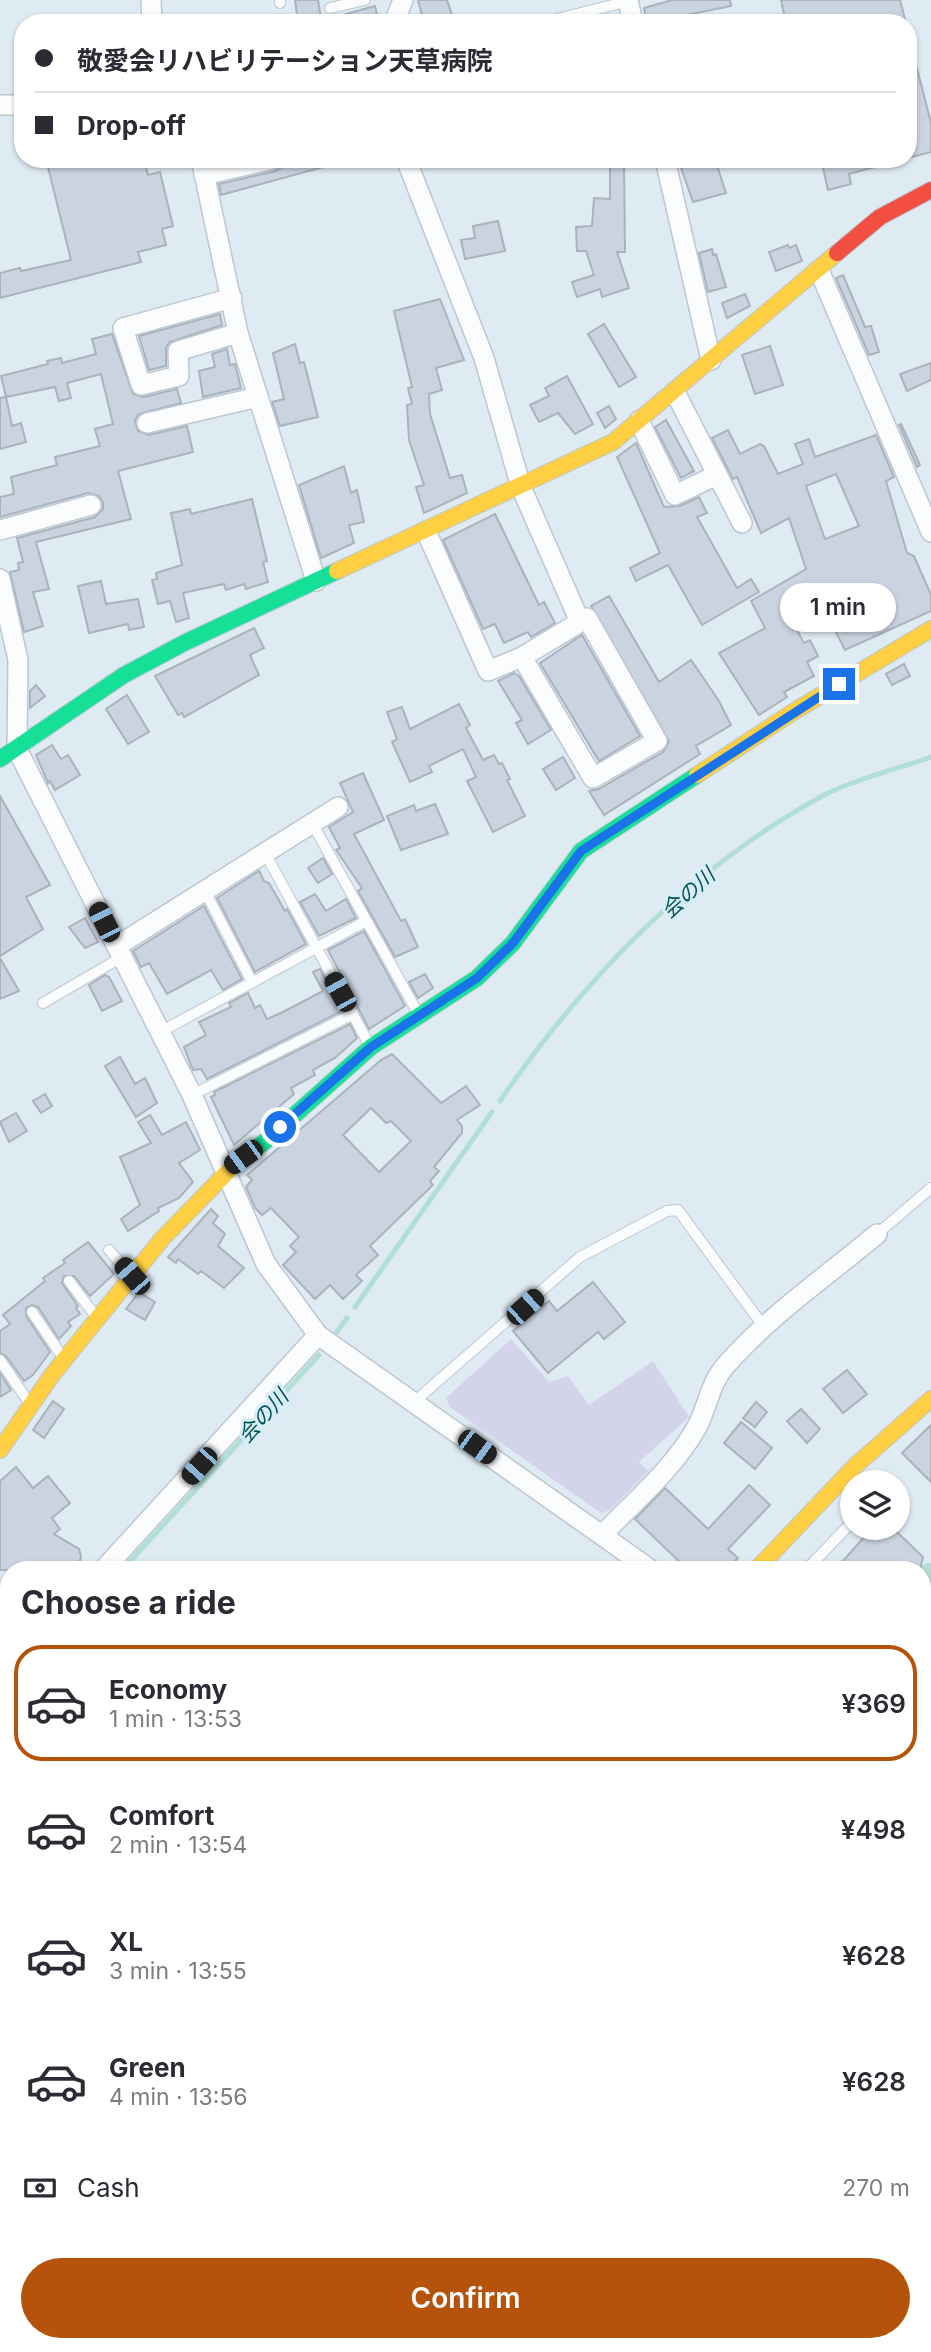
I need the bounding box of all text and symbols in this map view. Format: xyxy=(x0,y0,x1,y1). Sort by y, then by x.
text: 敬愛会リハビリテーション天草病院 xyxy=(77,45,492,76)
text: Drop-off xyxy=(77,110,186,141)
callout: 1 min xyxy=(781,582,897,632)
text: 1 min xyxy=(810,593,866,621)
route end xyxy=(823,668,855,700)
water label: 会の川 xyxy=(656,861,721,923)
car xyxy=(86,899,123,945)
car xyxy=(321,969,360,1015)
route start xyxy=(264,1111,296,1143)
car xyxy=(220,1136,267,1178)
car xyxy=(111,1253,154,1299)
car xyxy=(503,1285,548,1329)
water label: 会の川 xyxy=(233,1383,295,1448)
car xyxy=(454,1426,501,1468)
car xyxy=(178,1443,221,1489)
map controls xyxy=(840,1470,910,1540)
button: layers xyxy=(840,1470,910,1540)
text: Choose a ride xyxy=(21,1583,236,1622)
icon: car xyxy=(25,1672,88,1735)
text: Economy xyxy=(109,1674,227,1705)
text: ¥369 xyxy=(842,1688,906,1719)
text: 1 min · 13:53 xyxy=(109,1705,242,1733)
icon: car xyxy=(25,1798,88,1861)
text: Comfort xyxy=(109,1800,214,1831)
text: ¥498 xyxy=(841,1814,906,1845)
text: 2 min · 13:54 xyxy=(109,1831,247,1859)
icon: car xyxy=(25,1924,88,1987)
text: XL xyxy=(109,1926,143,1957)
text: ¥628 xyxy=(842,1940,906,1971)
text: 3 min · 13:55 xyxy=(109,1957,247,1985)
icon: car xyxy=(25,2050,88,2113)
text: Green xyxy=(109,2052,186,2083)
text: ¥628 xyxy=(842,2066,906,2097)
text: 4 min · 13:56 xyxy=(109,2083,248,2111)
icon: cash xyxy=(21,2169,59,2207)
text: Cash xyxy=(77,2172,140,2203)
text: 270 m xyxy=(842,2174,910,2202)
button: Confirm xyxy=(21,2258,910,2338)

